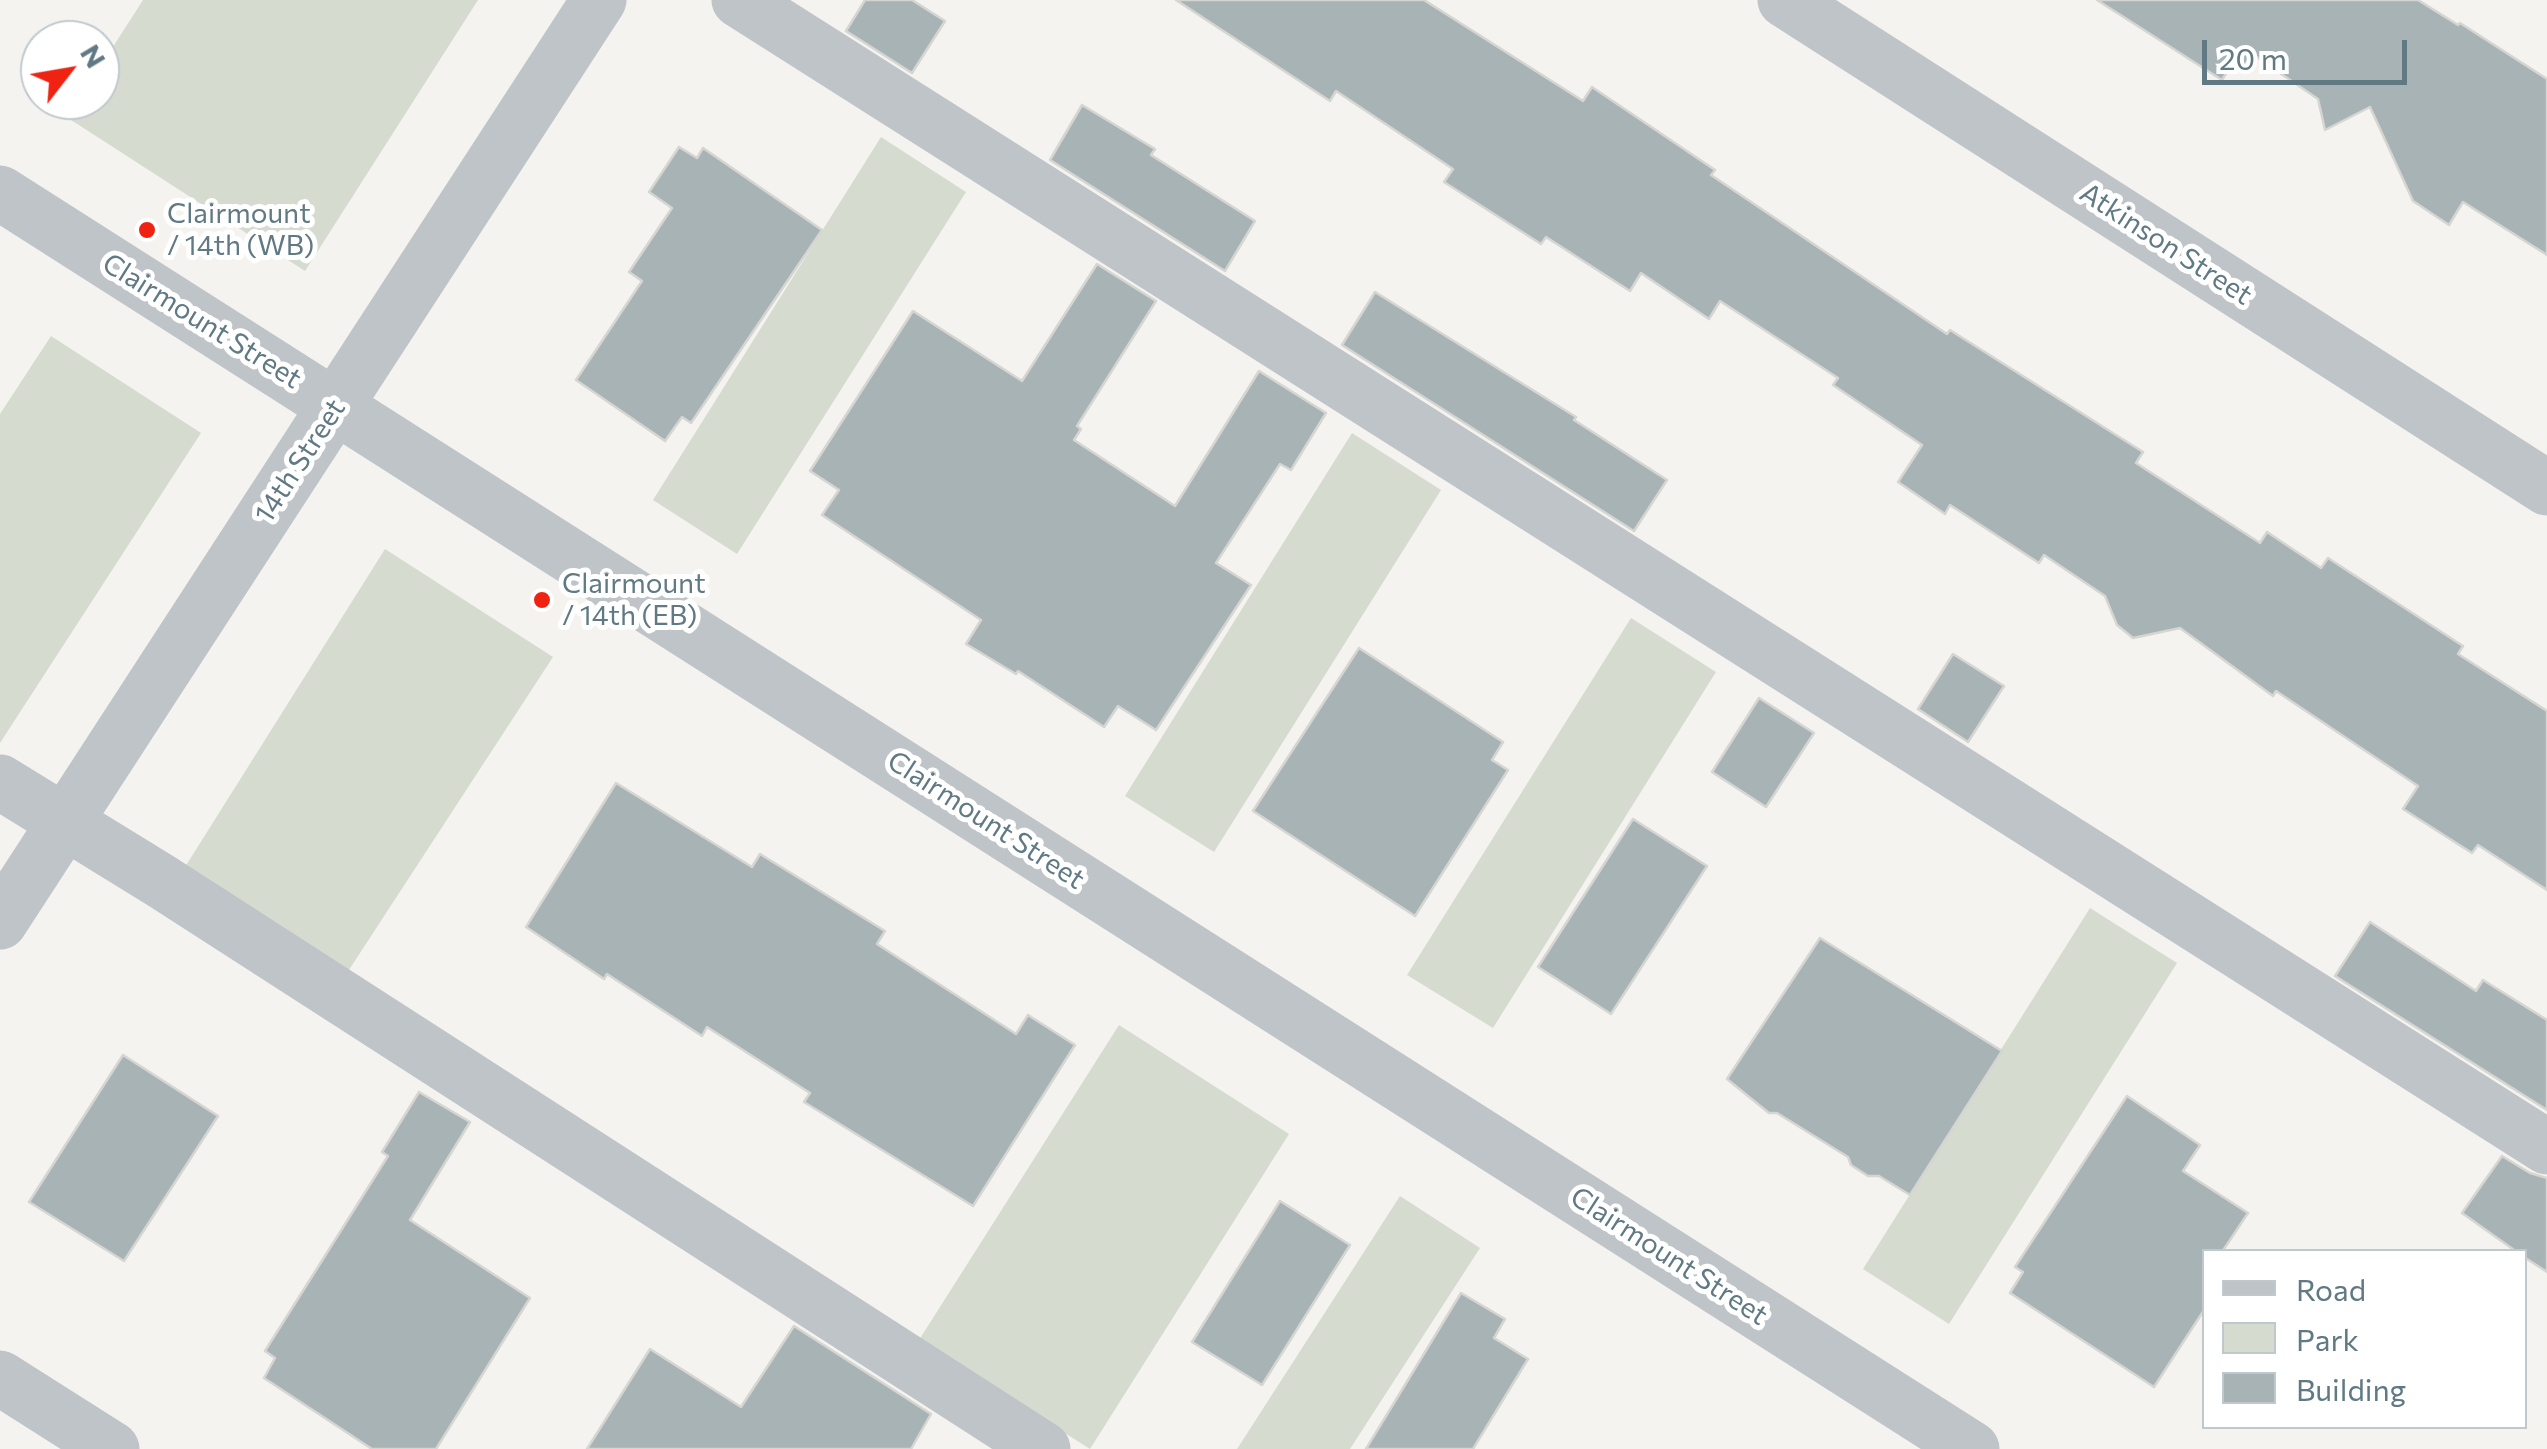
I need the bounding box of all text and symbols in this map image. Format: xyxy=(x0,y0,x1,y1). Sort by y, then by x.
north arrow xyxy=(20,20,120,120)
scale bar xyxy=(2207,20,2412,82)
text: N xyxy=(74,38,114,73)
text: 20 m xyxy=(2219,39,2287,76)
street label: Atkinson Street xyxy=(2074,176,2258,312)
place label: Clairmount / 14th (WB) xyxy=(167,197,314,263)
marker: Clairmount / 14th (WB) xyxy=(136,219,158,241)
street label: Clairmount Street xyxy=(96,246,308,396)
street label: 14th Street xyxy=(248,393,352,529)
place label: Clairmount / 14th (EB) xyxy=(562,567,706,633)
marker: Clairmount / 14th (EB) xyxy=(531,589,553,611)
street label: Clairmount Street xyxy=(881,744,1091,896)
street label: Clairmount Street xyxy=(1564,1180,1774,1332)
legend xyxy=(2202,1249,2527,1429)
text: Road xyxy=(2296,1270,2366,1307)
text: Park xyxy=(2296,1320,2359,1357)
text: Building xyxy=(2296,1370,2406,1407)

